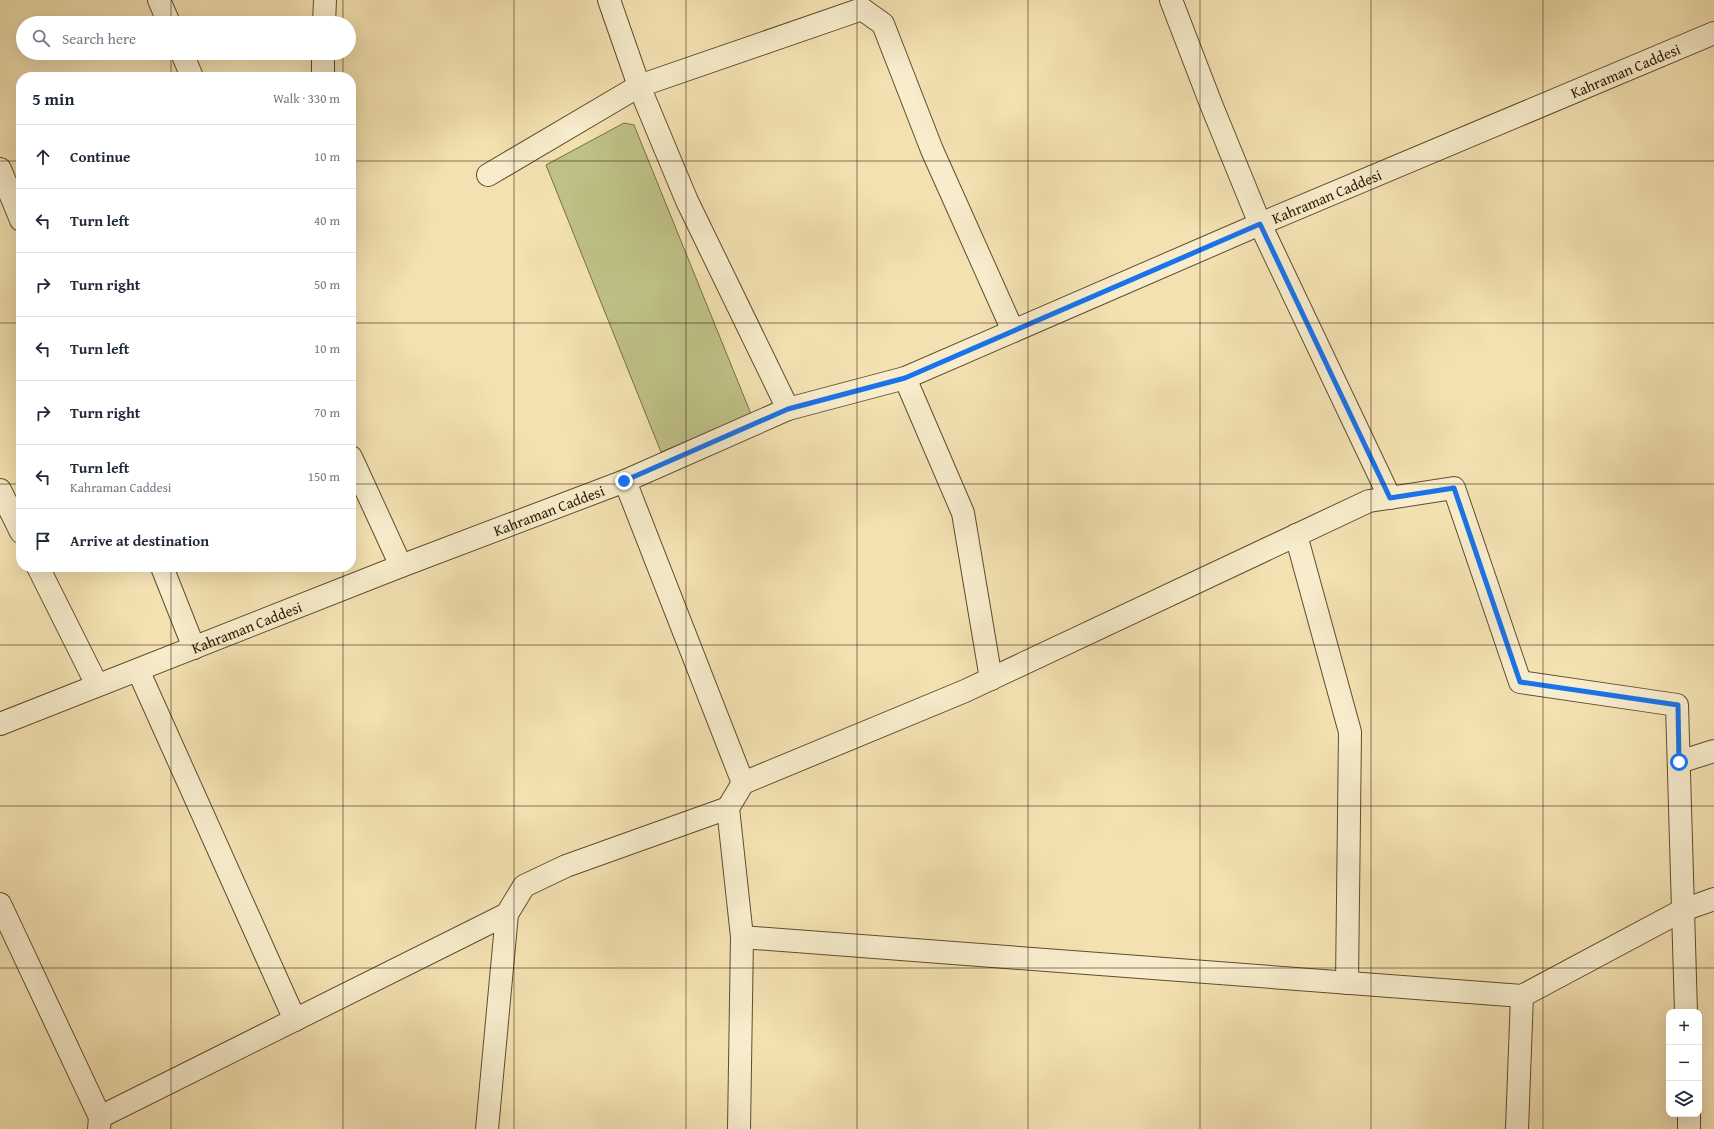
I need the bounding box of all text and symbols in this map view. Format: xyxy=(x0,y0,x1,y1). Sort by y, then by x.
search box xyxy=(16,16,356,60)
icon: search xyxy=(30,27,52,49)
text: Search here xyxy=(62,28,136,49)
street label: Kahraman Caddesi xyxy=(1567,38,1683,103)
text: 5 min xyxy=(32,86,74,111)
text: Walk · 330 m xyxy=(273,89,340,108)
icon: ahead xyxy=(32,146,54,168)
text: Continue xyxy=(70,146,131,167)
text: 10 m xyxy=(314,147,340,166)
street label: Kahraman Caddesi xyxy=(1268,164,1385,228)
icon: left xyxy=(32,210,54,232)
text: Turn left xyxy=(70,210,129,231)
text: 40 m xyxy=(314,211,340,230)
icon: right xyxy=(32,274,54,296)
text: Turn right xyxy=(70,274,141,295)
text: 50 m xyxy=(314,275,340,294)
icon: left xyxy=(32,338,54,360)
text: Turn left xyxy=(70,338,129,359)
text: 10 m xyxy=(314,339,340,358)
icon: right xyxy=(32,402,54,424)
text: Turn right xyxy=(70,402,141,423)
text: 70 m xyxy=(314,403,340,422)
text: Turn left xyxy=(70,457,129,478)
icon: left xyxy=(32,466,54,488)
text: 150 m xyxy=(308,467,340,486)
route end xyxy=(615,472,633,490)
text: Kahraman Caddesi xyxy=(70,478,171,497)
street label: Kahraman Caddesi xyxy=(490,479,607,541)
icon: arrive xyxy=(32,530,54,552)
text: Arrive at destination xyxy=(70,530,209,551)
street label: Kahraman Caddesi xyxy=(188,596,305,658)
route start xyxy=(1670,753,1688,771)
map controls xyxy=(1666,1009,1702,1117)
button: + xyxy=(1666,1009,1702,1045)
button: − xyxy=(1666,1045,1702,1081)
button: layers xyxy=(1666,1081,1702,1117)

